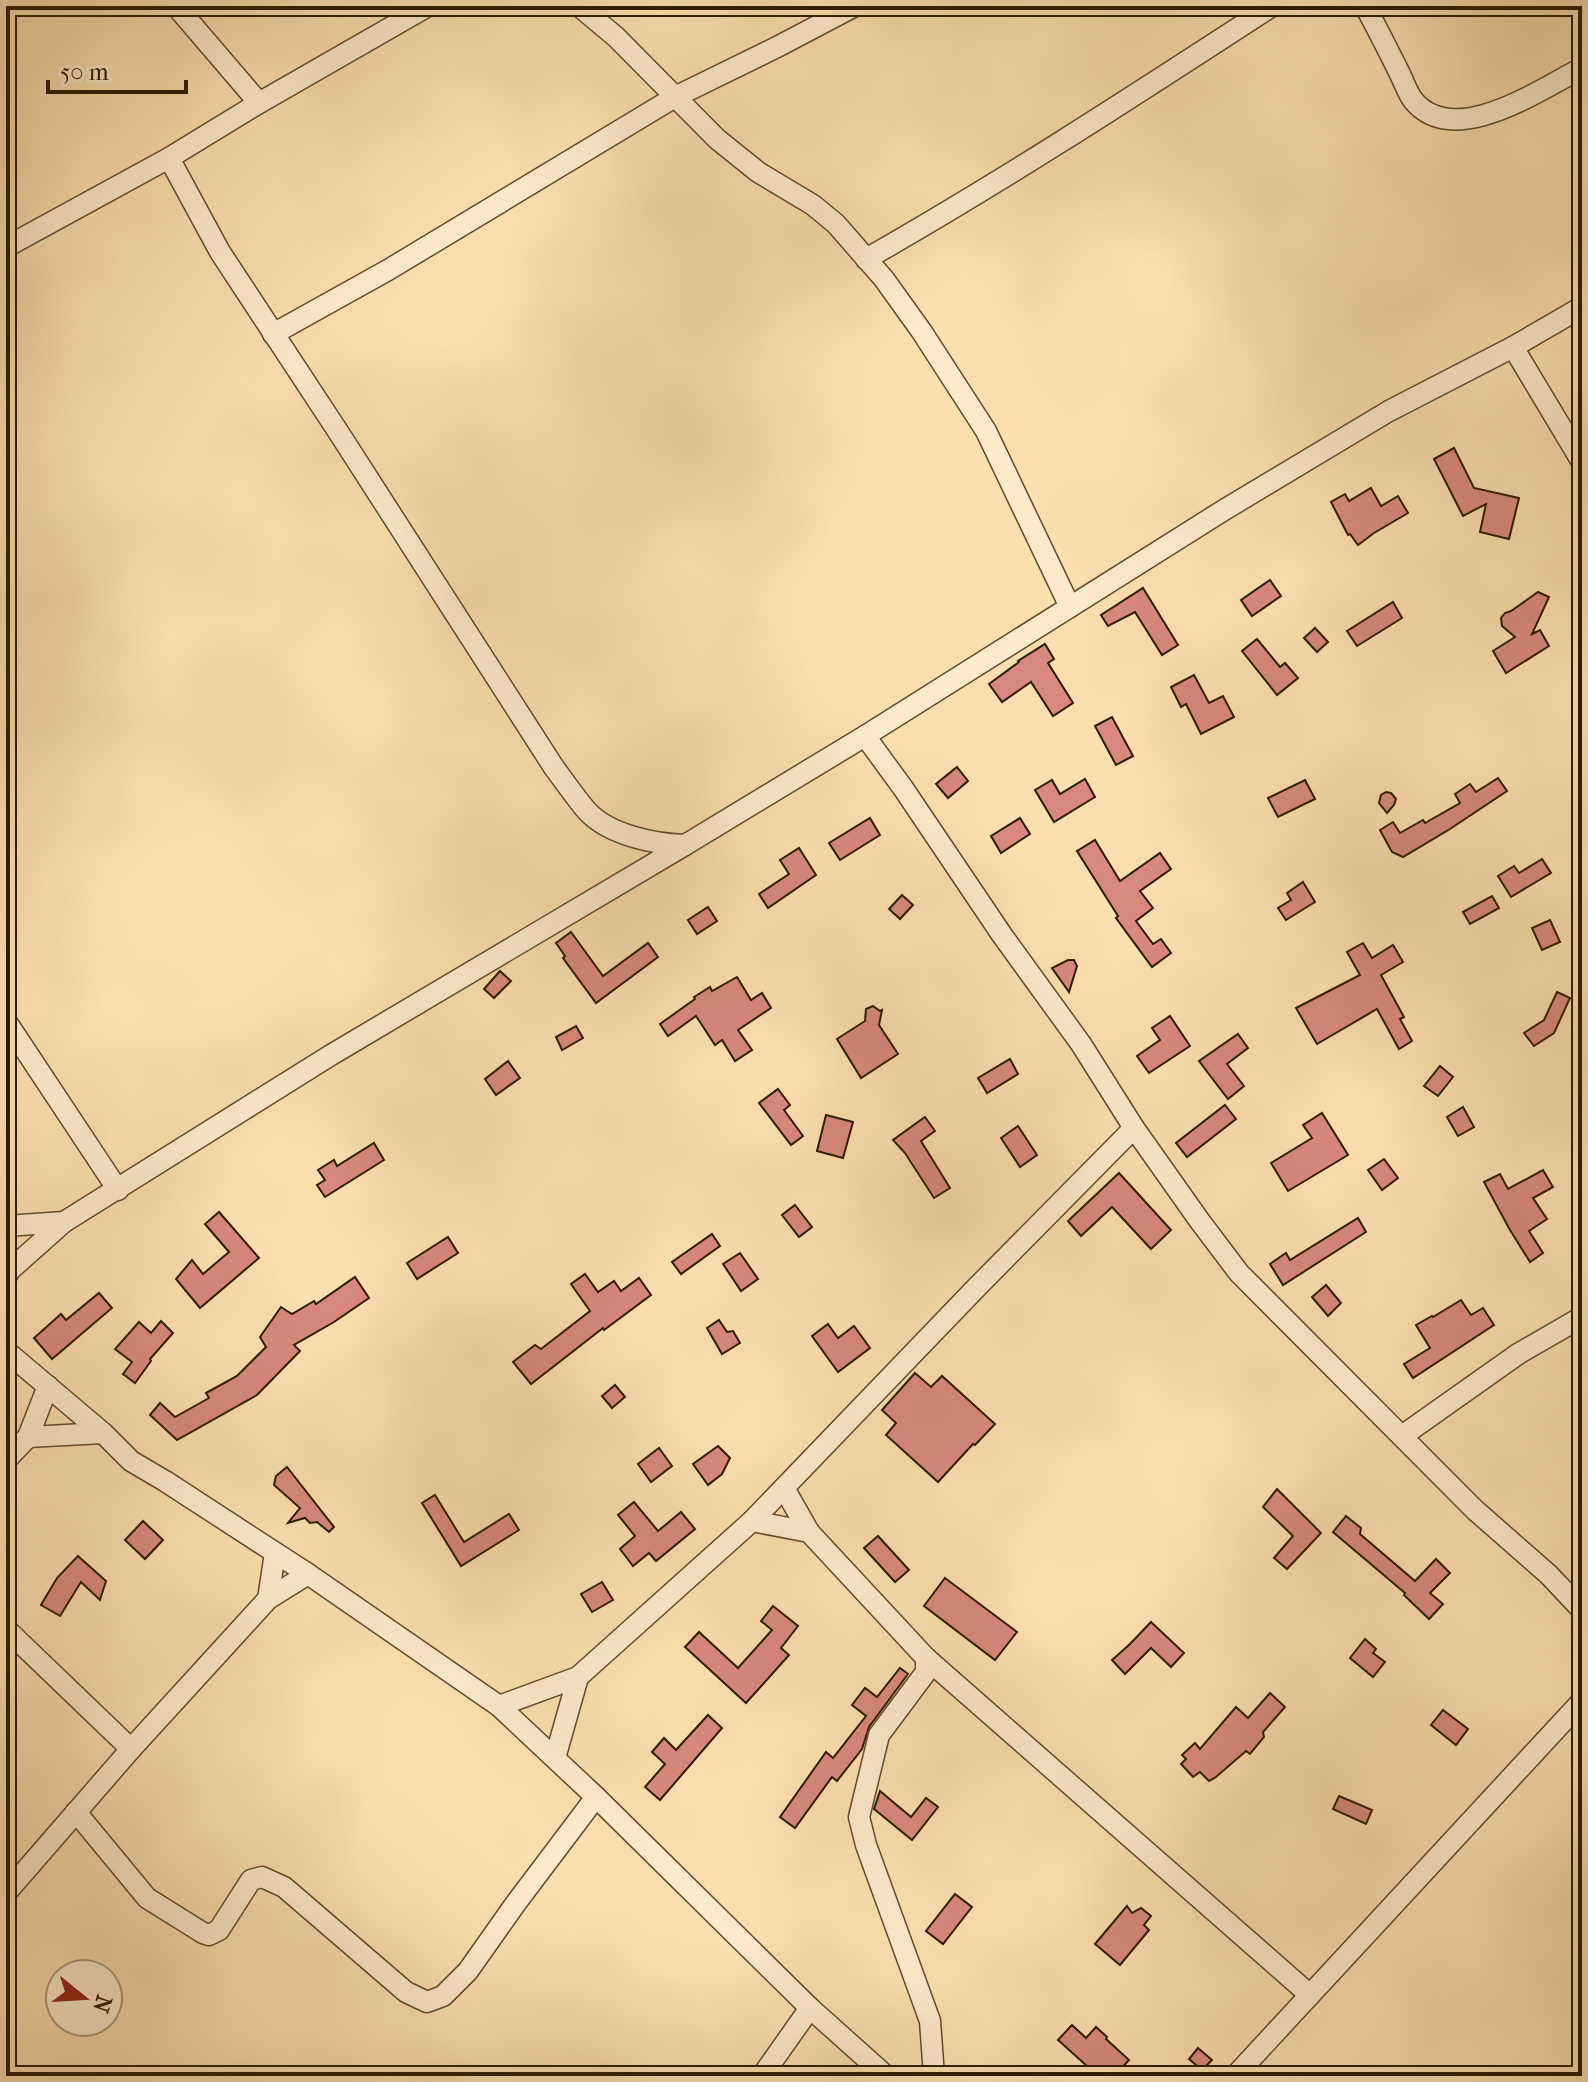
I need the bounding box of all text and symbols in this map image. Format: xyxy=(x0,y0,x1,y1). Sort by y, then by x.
scale bar xyxy=(48,44,186,94)
text: 50 m xyxy=(60,58,109,86)
north arrow xyxy=(44,1958,124,2038)
text: N xyxy=(87,1992,117,2016)

